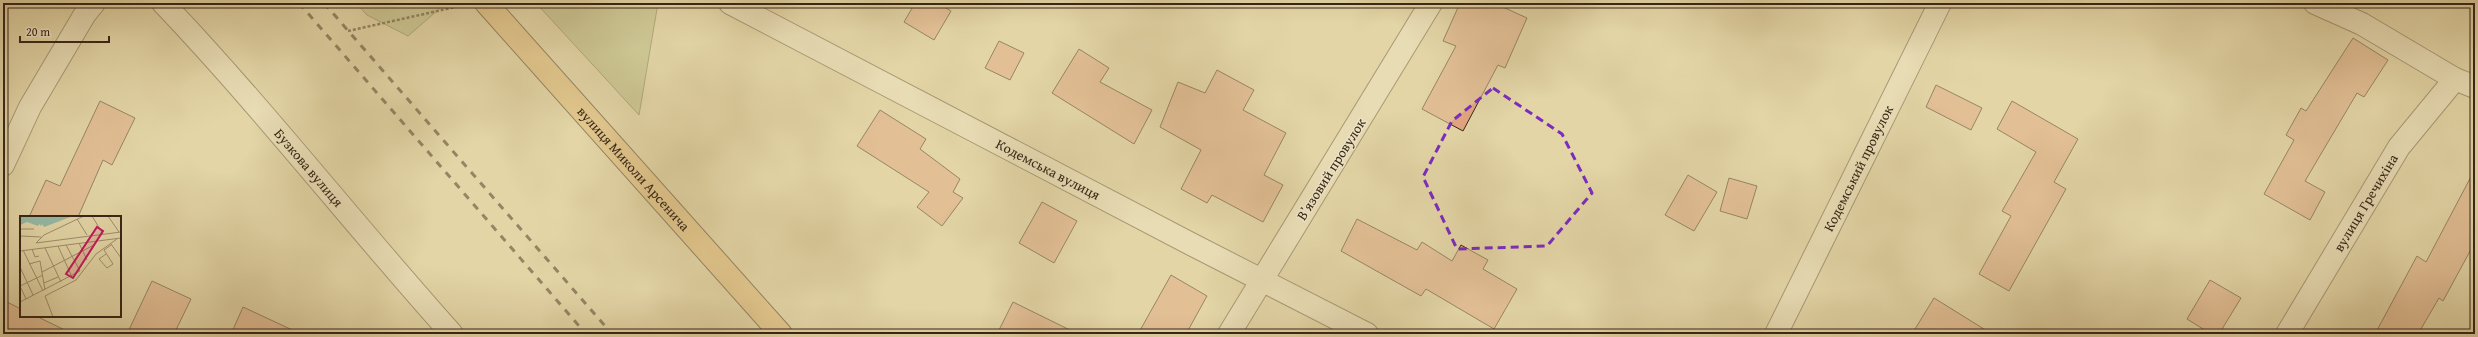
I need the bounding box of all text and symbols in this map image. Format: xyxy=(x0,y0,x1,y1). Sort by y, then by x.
scale bar xyxy=(20,18,109,44)
text: 20 m xyxy=(26,23,50,40)
street label: Кодемський провулок xyxy=(1818,101,1898,235)
street label: вулиця Миколи Арсенича xyxy=(573,102,695,236)
street label: Вʼязовий провулок xyxy=(1292,114,1371,224)
street label: Бузкова вулиця xyxy=(270,124,348,211)
street label: Кодемська вулиця xyxy=(993,134,1104,205)
street label: вулиця Гречихіна xyxy=(2329,150,2403,255)
inset map xyxy=(20,216,121,317)

